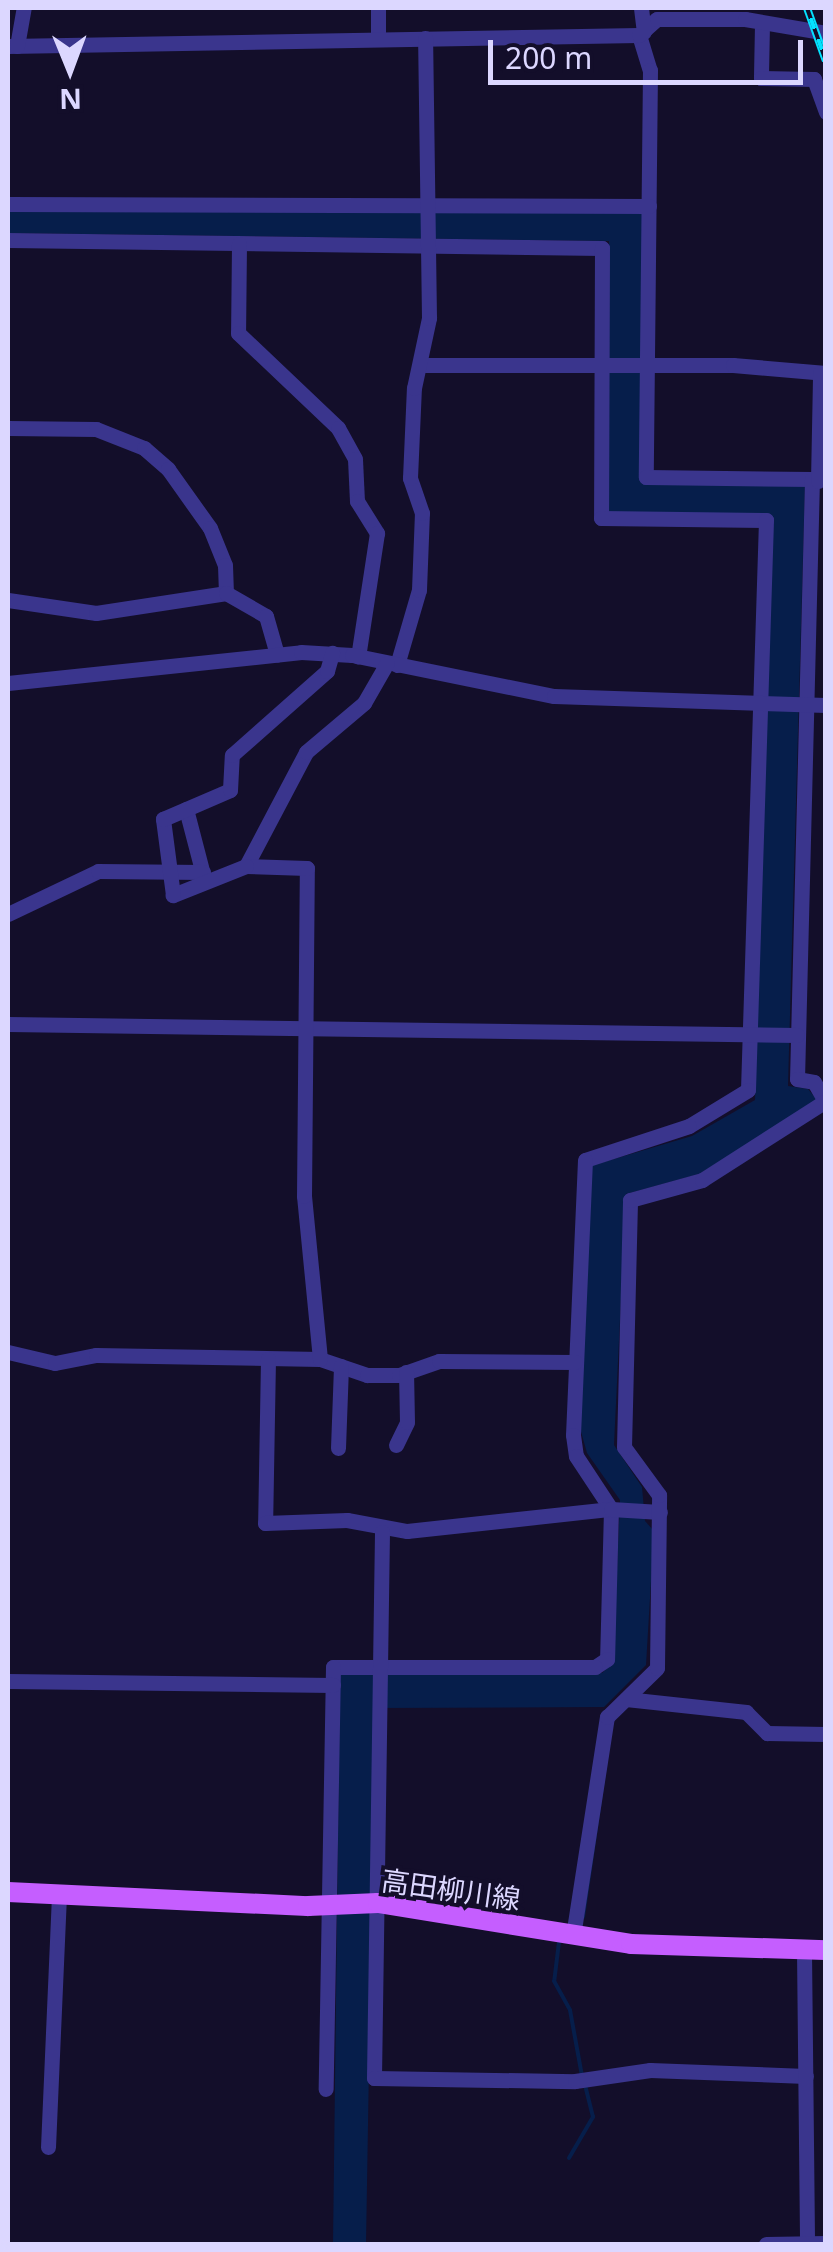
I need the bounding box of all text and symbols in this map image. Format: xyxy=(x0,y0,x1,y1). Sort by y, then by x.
north arrow xyxy=(20,20,120,120)
scale bar xyxy=(493,20,808,82)
text: 200 m xyxy=(505,37,592,78)
text: N xyxy=(59,81,82,119)
street label: 高田柳川線 xyxy=(379,1863,523,1915)

